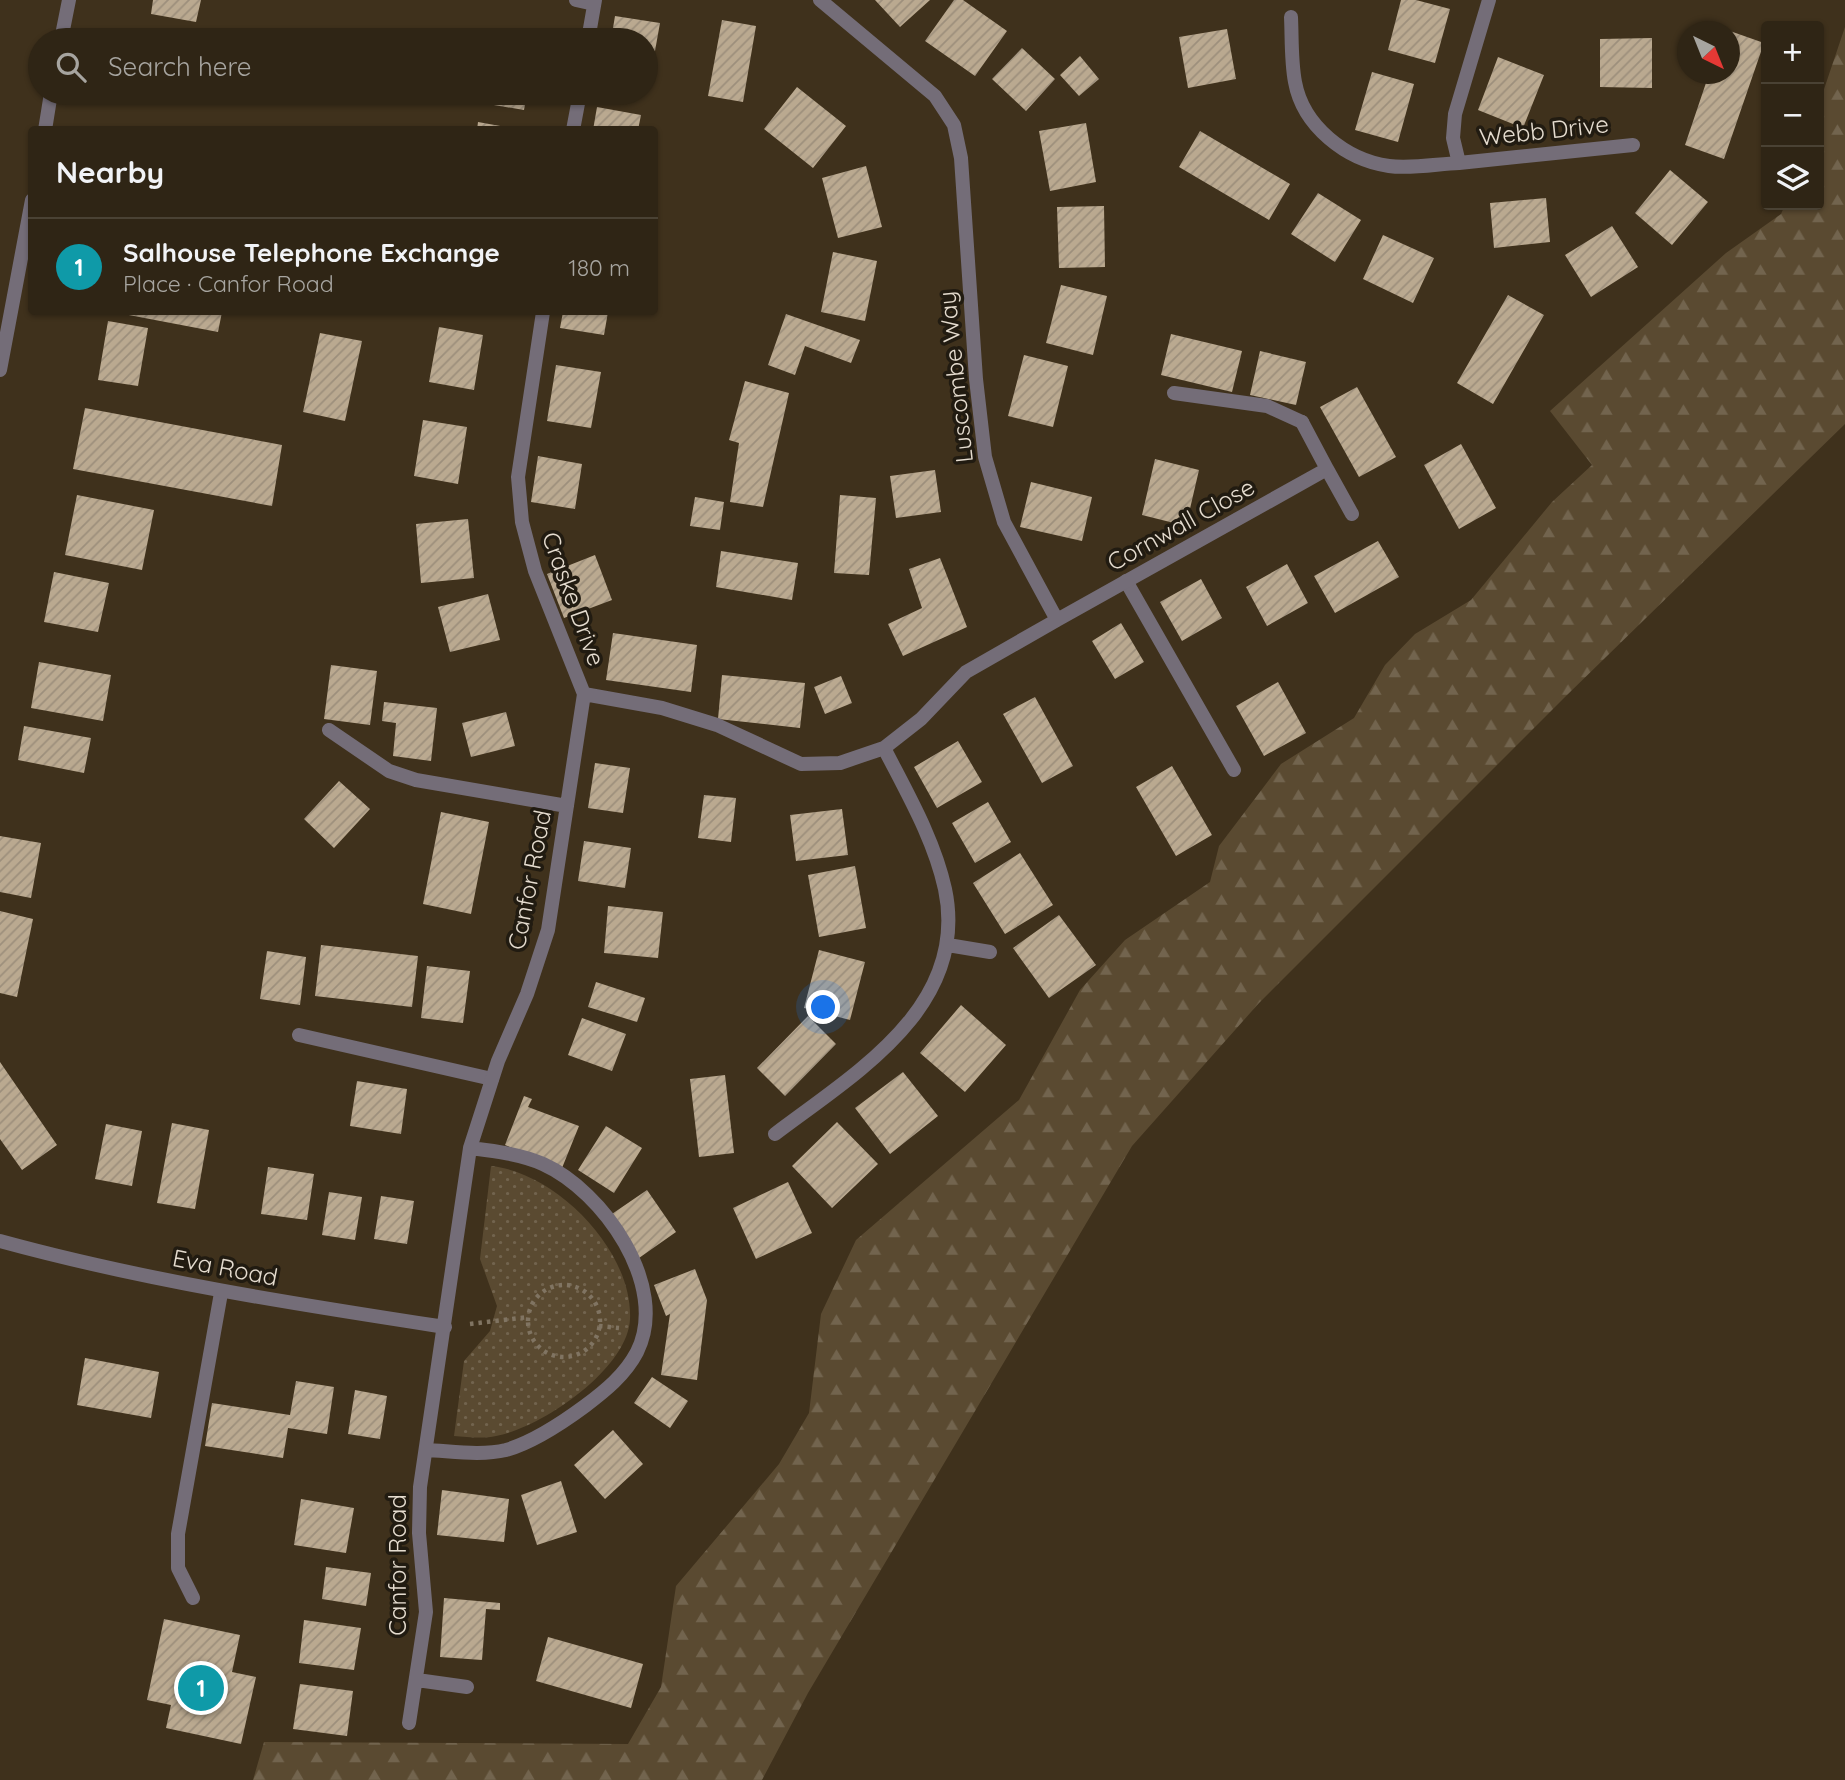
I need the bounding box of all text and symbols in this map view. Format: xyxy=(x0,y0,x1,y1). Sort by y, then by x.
north arrow xyxy=(1677,21,1740,84)
map controls xyxy=(1761,21,1824,210)
button: + xyxy=(1761,21,1824,84)
search box xyxy=(28,28,658,105)
icon: search xyxy=(52,48,90,86)
text: Search here xyxy=(108,50,252,83)
button: − xyxy=(1761,84,1824,147)
street label: Webb Drive xyxy=(1478,108,1610,152)
button: layers xyxy=(1761,147,1824,210)
text: Nearby xyxy=(56,153,164,191)
text: Salhouse Telephone Exchange xyxy=(123,236,500,269)
text: 1 xyxy=(75,253,83,282)
text: 180 m xyxy=(568,253,630,282)
text: Place · Canfor Road xyxy=(123,269,334,298)
street label: Luscombe Way xyxy=(931,290,979,464)
street label: Cornwall Close xyxy=(1102,471,1259,577)
street label: Craske Drive xyxy=(536,527,612,670)
street label: Canfor Road xyxy=(501,807,557,952)
your location xyxy=(806,990,840,1024)
street label: Eva Road xyxy=(170,1242,280,1292)
street label: Canfor Road xyxy=(382,1494,412,1636)
pin: 1 xyxy=(178,1662,224,1714)

